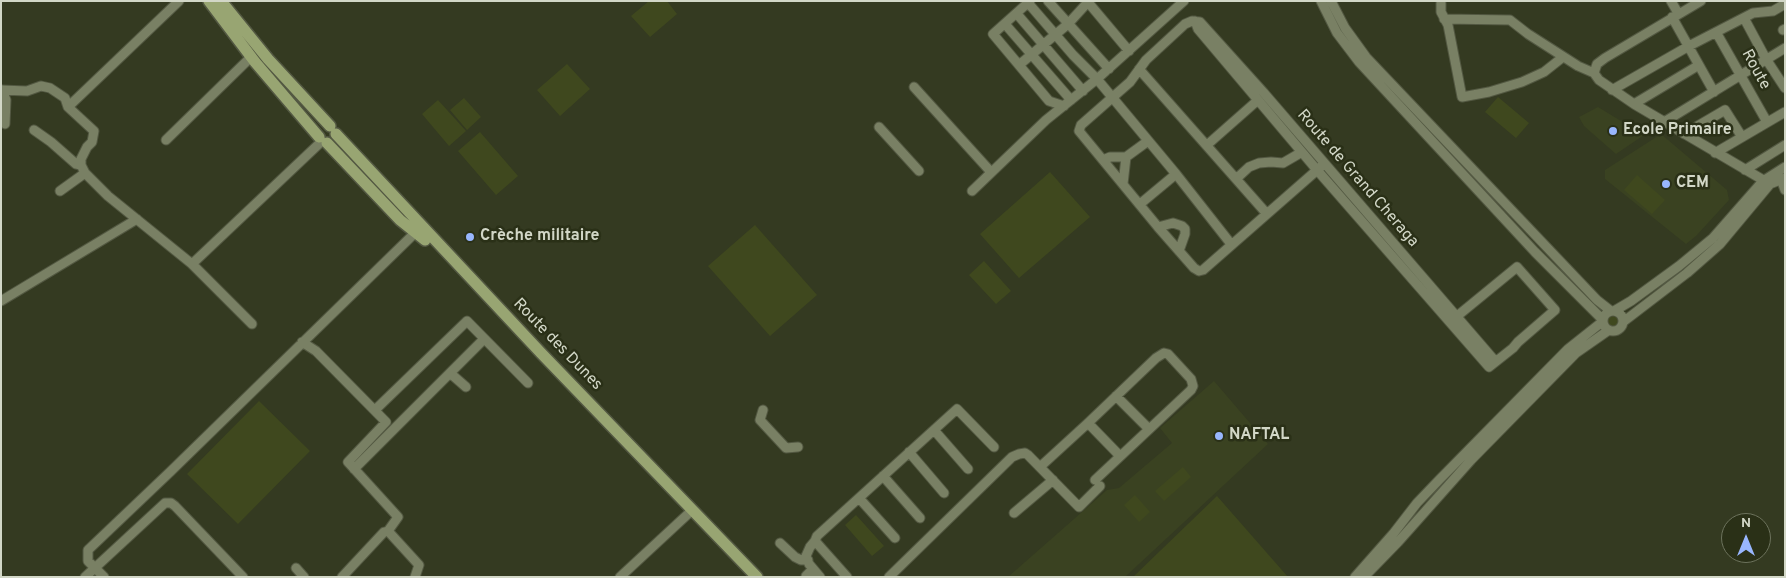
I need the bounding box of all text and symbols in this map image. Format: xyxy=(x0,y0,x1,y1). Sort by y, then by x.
street label: Route xyxy=(1736,47,1774,93)
street label: Route de Grand Cheraga xyxy=(1292,106,1422,252)
place label: Ecole Primaire xyxy=(1623,121,1732,141)
marker: Ecole Primaire xyxy=(1607,125,1619,137)
place label: CEM xyxy=(1676,174,1709,194)
marker: CEM xyxy=(1660,178,1672,190)
place label: Crèche militaire xyxy=(480,227,599,247)
marker: Crèche militaire xyxy=(464,231,476,243)
street label: Route des Dunes xyxy=(508,295,606,395)
place label: NAFTAL xyxy=(1229,426,1289,446)
marker: NAFTAL xyxy=(1213,430,1225,442)
north arrow xyxy=(1721,513,1771,563)
text: N xyxy=(1741,515,1751,532)

